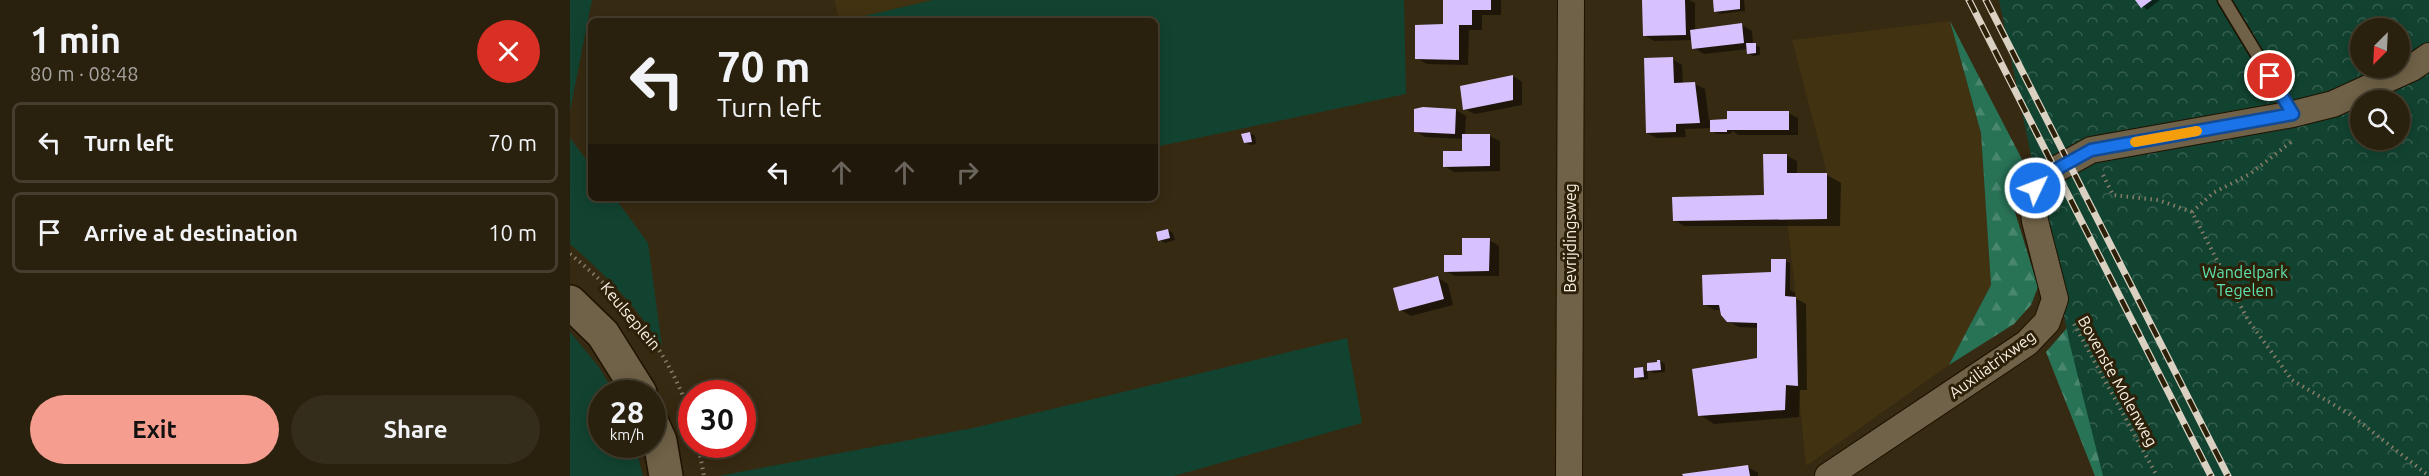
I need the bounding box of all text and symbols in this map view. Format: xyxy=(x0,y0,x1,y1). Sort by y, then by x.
north arrow xyxy=(2350,18,2410,78)
map controls xyxy=(2350,18,2410,150)
text: 1 min xyxy=(30,19,121,60)
button: close xyxy=(477,20,540,83)
icon: left xyxy=(618,42,696,120)
text: 70 m xyxy=(717,43,811,90)
pin xyxy=(2244,50,2295,101)
icon: arrive xyxy=(2253,59,2286,92)
text: 80 m · 08:48 xyxy=(30,62,139,85)
button: search xyxy=(2350,90,2410,150)
text: Turn left xyxy=(717,92,821,122)
icon: left xyxy=(33,126,66,159)
text: Turn left xyxy=(84,130,174,155)
text: 70 m xyxy=(488,130,537,155)
icon: left xyxy=(762,156,795,189)
icon: ahead xyxy=(825,156,858,189)
icon: ahead xyxy=(888,156,921,189)
icon: right xyxy=(951,156,984,189)
position arrow xyxy=(2003,156,2067,220)
street label: Bevrijdingsweg xyxy=(1561,183,1579,293)
icon: arrive xyxy=(33,216,66,249)
text: Arrive at destination xyxy=(84,220,298,245)
text: 10 m xyxy=(488,220,537,245)
park label: Wandelpark Tegelen xyxy=(2202,263,2288,299)
street label: Keulseplein xyxy=(597,278,665,354)
street label: Bovenste Molenweg xyxy=(2075,312,2161,450)
street label: Auxiliatrixweg xyxy=(1945,327,2039,401)
speed limit sign: 30 xyxy=(678,380,756,458)
button: Exit xyxy=(30,395,279,464)
button: Share xyxy=(291,395,540,464)
text: 28 xyxy=(610,395,644,429)
text: km/h xyxy=(610,426,644,443)

